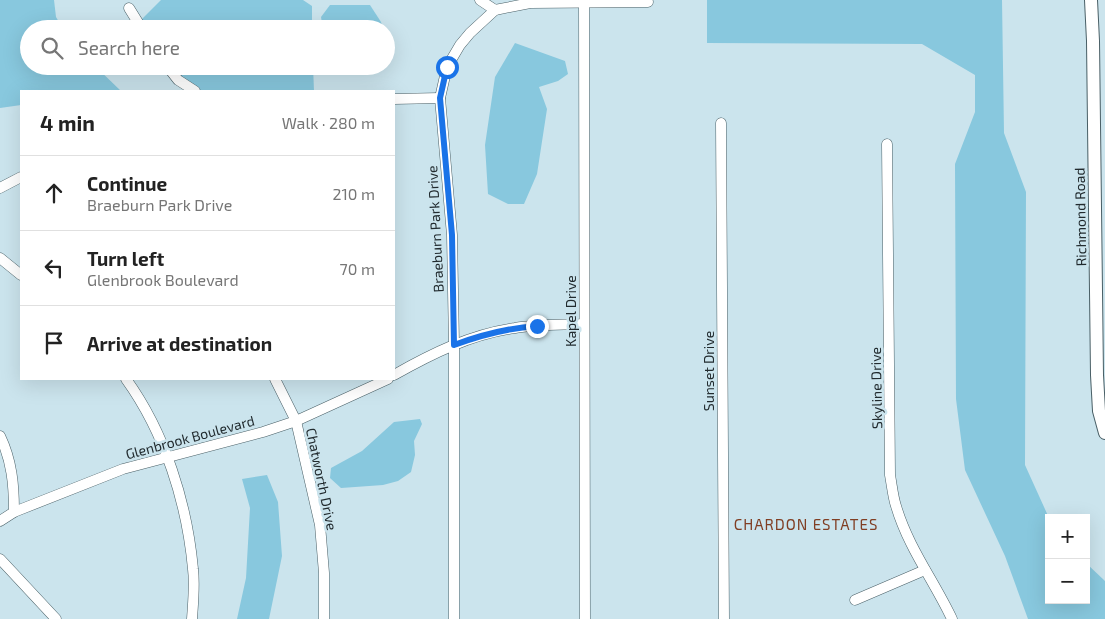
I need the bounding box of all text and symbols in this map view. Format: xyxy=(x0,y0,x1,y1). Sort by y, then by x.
search box xyxy=(20,20,395,75)
icon: search xyxy=(38,34,66,62)
text: Search here xyxy=(78,36,180,59)
route start xyxy=(436,56,459,79)
text: 4 min xyxy=(40,110,95,135)
text: Walk · 280 m xyxy=(282,113,375,132)
street label: Braeburn Park Drive xyxy=(423,165,447,293)
street label: Richmond Road xyxy=(1071,167,1089,267)
text: Continue xyxy=(87,172,167,195)
icon: ahead xyxy=(40,179,68,207)
text: 210 m xyxy=(332,184,375,203)
text: Braeburn Park Drive xyxy=(87,195,232,214)
text: Turn left xyxy=(87,247,164,270)
icon: left xyxy=(40,254,68,282)
text: 70 m xyxy=(340,259,375,278)
text: Glenbrook Boulevard xyxy=(87,270,239,289)
street label: Kapel Drive xyxy=(562,275,579,347)
route end xyxy=(526,315,549,338)
icon: arrive xyxy=(40,329,68,357)
street label: Sunset Drive xyxy=(700,331,717,411)
text: Arrive at destination xyxy=(87,332,272,355)
street label: Skyline Drive xyxy=(867,347,885,429)
street label: Glenbrook Boulevard xyxy=(124,412,256,462)
street label: Chatworth Drive xyxy=(303,426,341,532)
map controls xyxy=(1045,514,1090,604)
button: + xyxy=(1045,514,1090,559)
district label: CHARDON ESTATES xyxy=(734,515,878,533)
button: − xyxy=(1045,559,1090,604)

